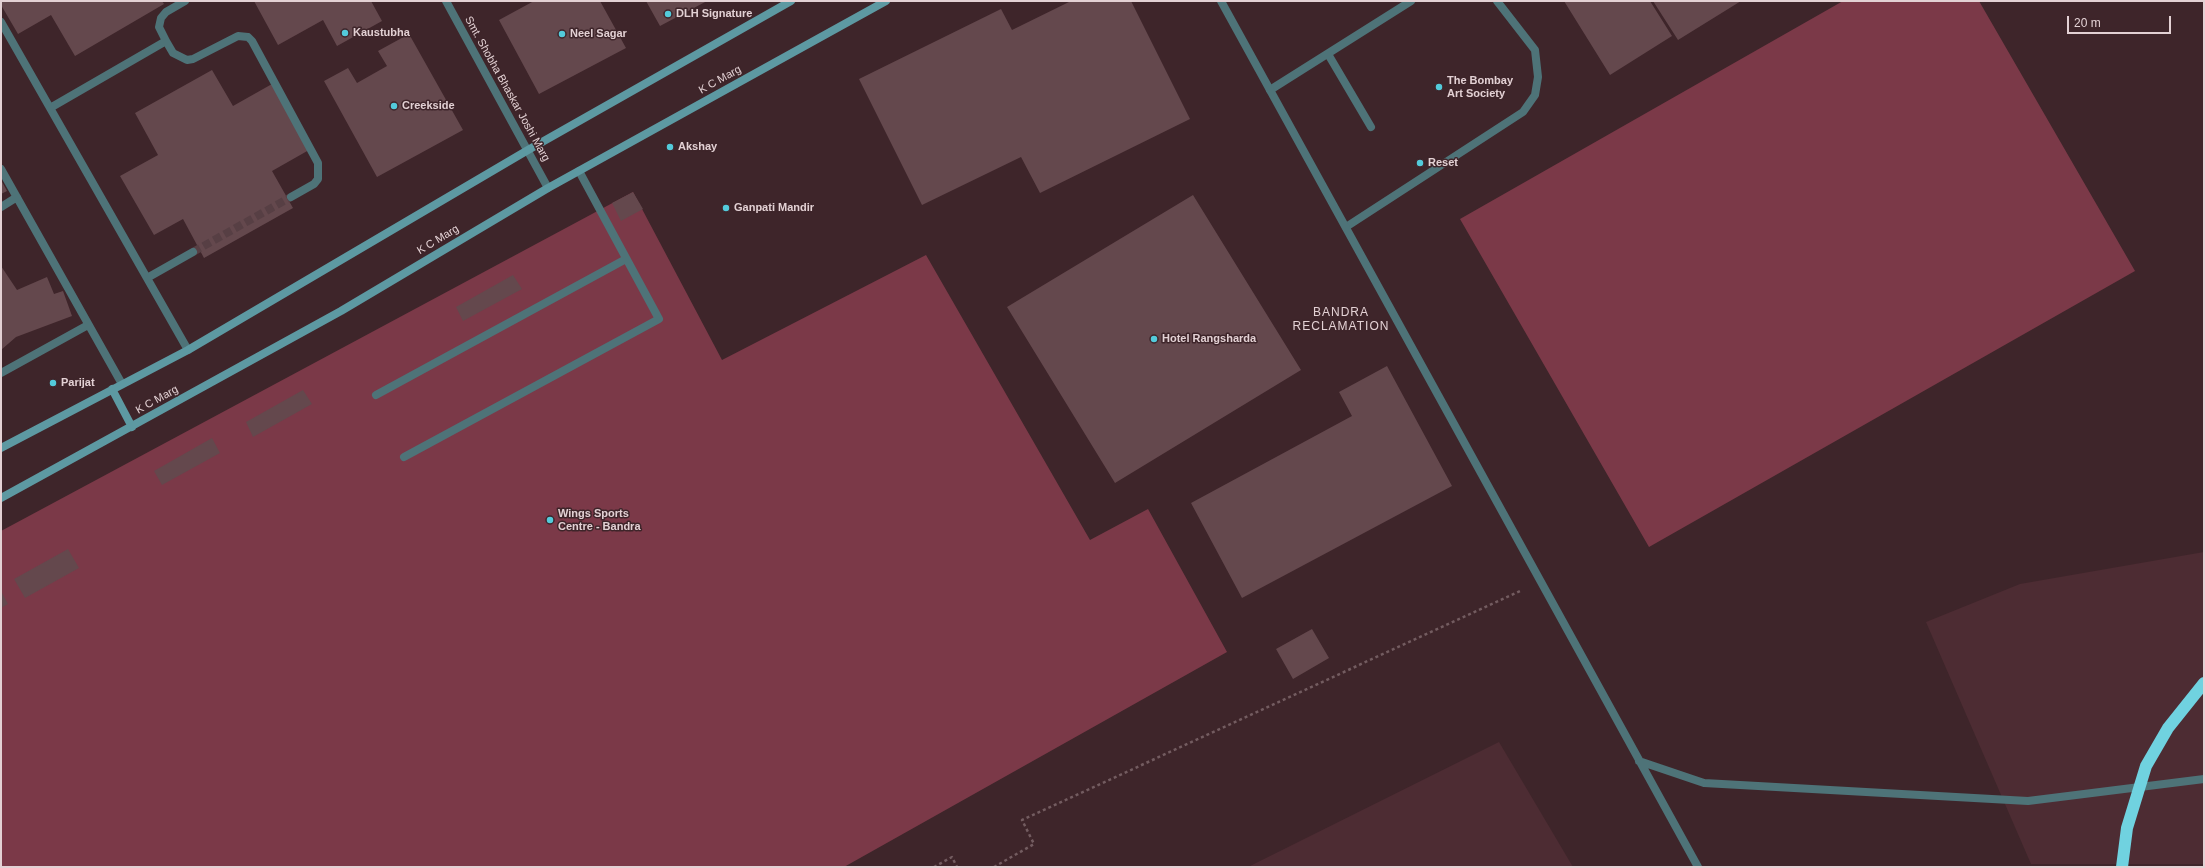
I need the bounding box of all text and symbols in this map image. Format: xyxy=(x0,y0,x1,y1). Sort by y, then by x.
place label: DLH Signature xyxy=(676,7,752,21)
scale bar xyxy=(2069,8,2173,34)
marker: DLH Signature xyxy=(663,9,673,19)
street label: Smt. Shobha Bhaskar Joshi Marg xyxy=(462,14,552,164)
text: 20 m xyxy=(2074,16,2101,30)
place label: Kaustubha xyxy=(353,26,410,40)
place label: Neel Sagar xyxy=(570,27,627,41)
marker: Kaustubha xyxy=(340,28,350,38)
marker: Neel Sagar xyxy=(557,29,567,39)
street label: K C Marg xyxy=(696,63,744,97)
place label: The Bombay Art Society xyxy=(1447,74,1513,100)
marker: The Bombay Art Society xyxy=(1434,82,1444,92)
place label: Creekside xyxy=(402,99,455,113)
marker: Creekside xyxy=(389,101,399,111)
place label: Akshay xyxy=(678,140,717,154)
marker: Akshay xyxy=(665,142,675,152)
place label: Reset xyxy=(1428,156,1458,170)
marker: Reset xyxy=(1415,158,1425,168)
place label: Ganpati Mandir xyxy=(734,201,814,215)
marker: Ganpati Mandir xyxy=(721,203,731,213)
street label: K C Marg xyxy=(415,222,461,258)
district label: BANDRA RECLAMATION xyxy=(1293,306,1389,334)
place label: Hotel Rangsharda xyxy=(1162,332,1256,346)
marker: Hotel Rangsharda xyxy=(1149,334,1159,344)
place label: Parijat xyxy=(61,376,95,390)
marker: Parijat xyxy=(48,378,58,388)
street label: K C Marg xyxy=(133,383,181,417)
place label: Wings Sports Centre - Bandra xyxy=(558,507,641,533)
marker: Wings Sports Centre - Bandra xyxy=(545,515,555,525)

